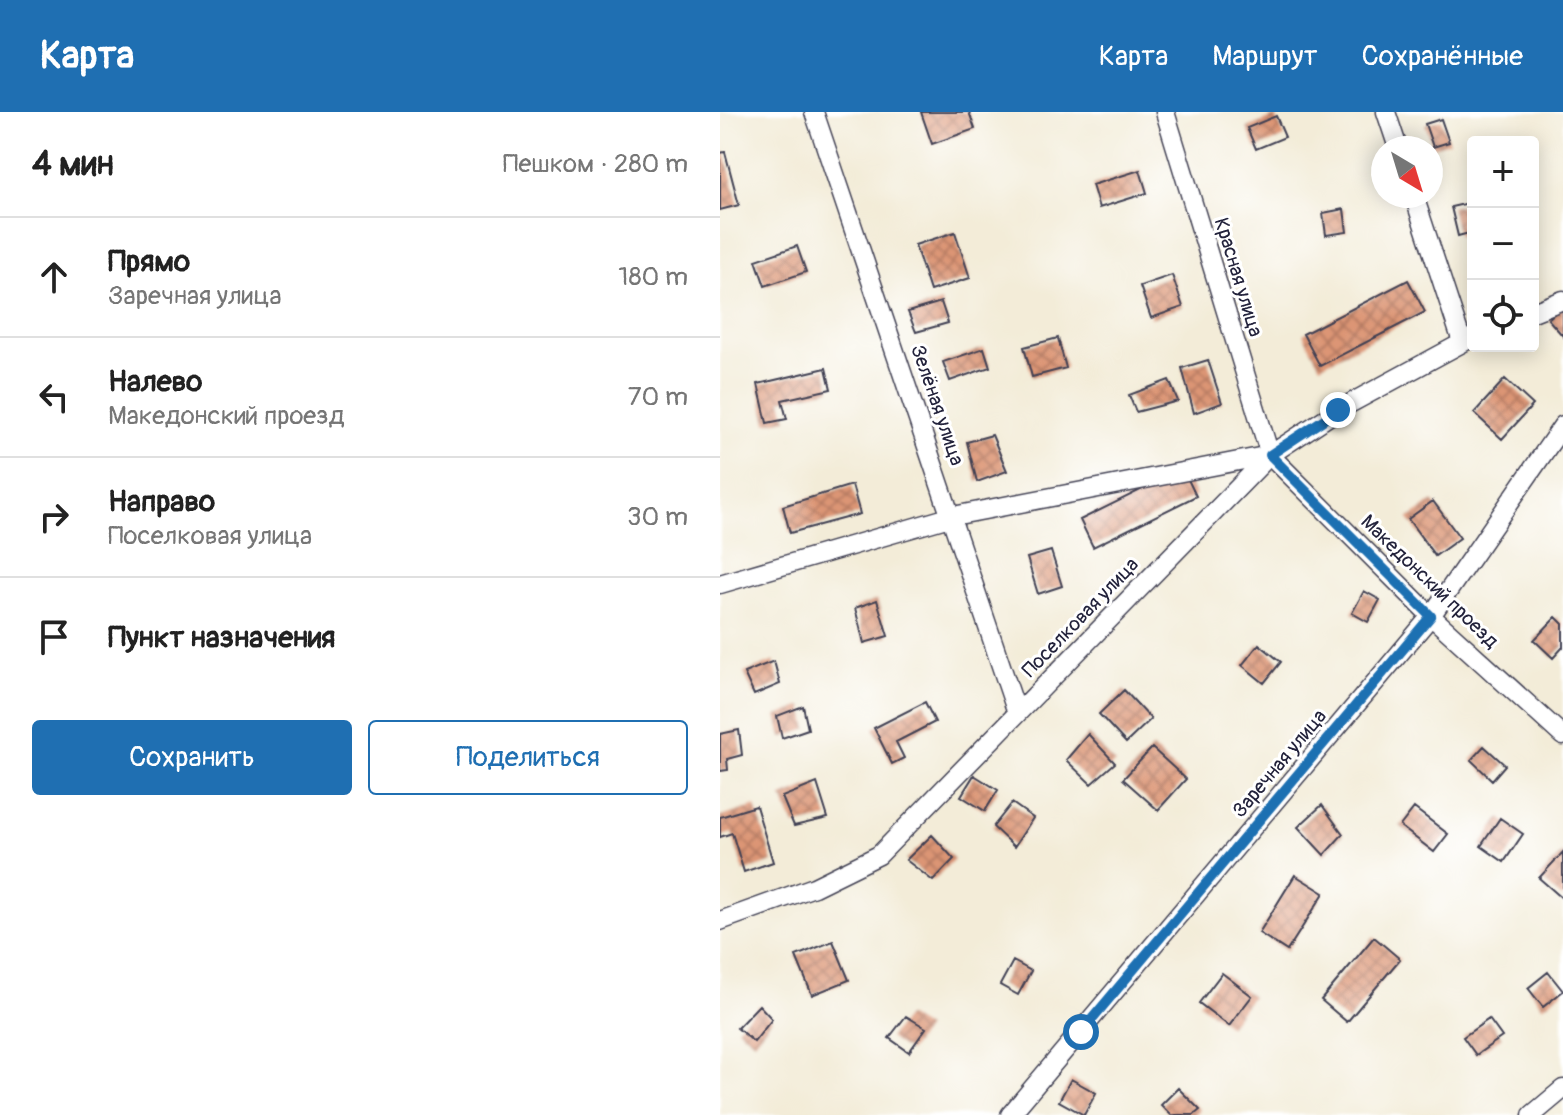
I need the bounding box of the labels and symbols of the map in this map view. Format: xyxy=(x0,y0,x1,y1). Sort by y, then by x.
north arrow xyxy=(1371,136,1443,208)
street label: Красная улица xyxy=(1209,215,1268,340)
street label: Зелёная улица xyxy=(905,342,970,469)
route end xyxy=(1320,392,1356,428)
street label: Македонский проезд xyxy=(1356,509,1504,653)
street label: Поселковая улица xyxy=(1017,552,1144,683)
street label: Заречная улица xyxy=(1227,704,1332,823)
route start xyxy=(1063,1014,1099,1050)

